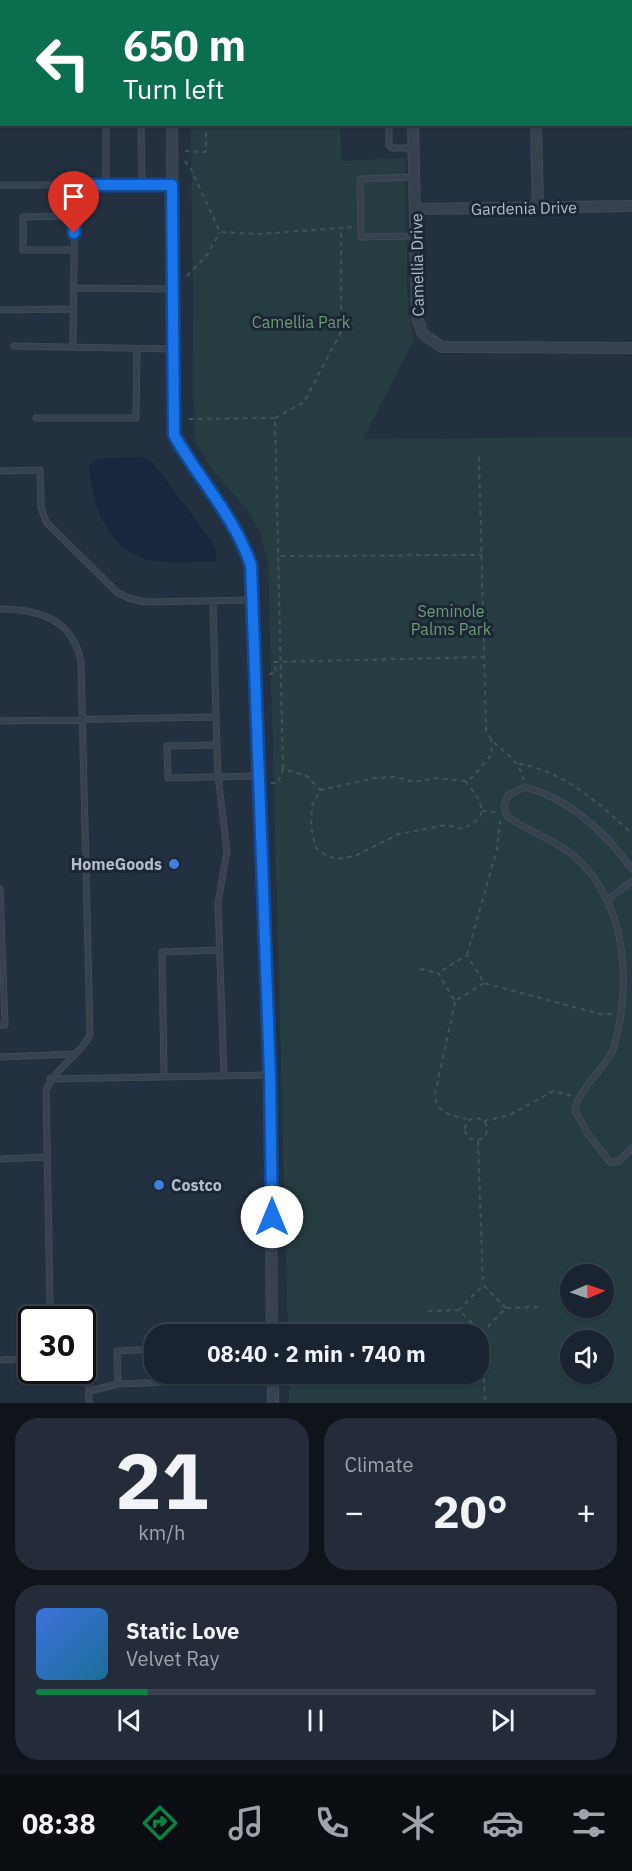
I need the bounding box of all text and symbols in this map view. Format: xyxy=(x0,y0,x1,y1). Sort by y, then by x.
text: 650 m xyxy=(123,18,246,73)
icon: left xyxy=(24,24,102,102)
text: Turn left xyxy=(123,71,224,106)
pin xyxy=(48,171,99,233)
icon: arrive xyxy=(57,180,90,213)
street label: Gardenia Drive xyxy=(471,197,577,219)
street label: Camellia Drive xyxy=(406,213,428,317)
park label: Camellia Park xyxy=(252,312,351,332)
park label: Seminole Palms Park xyxy=(411,601,492,639)
place label: HomeGoods xyxy=(71,854,162,874)
marker: HomeGoods xyxy=(167,857,181,871)
place label: Costco xyxy=(171,1175,222,1195)
marker: Costco xyxy=(152,1178,166,1192)
position arrow xyxy=(240,1185,304,1249)
north arrow xyxy=(560,1264,614,1318)
map controls xyxy=(560,1264,614,1384)
speed limit sign: 30 xyxy=(18,1306,96,1384)
button: sound xyxy=(560,1330,614,1384)
text: 08:40 · 2 min · 740 m xyxy=(207,1339,426,1368)
text: 21 xyxy=(115,1429,209,1530)
text: Climate xyxy=(345,1451,413,1478)
text: 20° xyxy=(433,1482,508,1540)
text: − xyxy=(345,1490,364,1533)
text: + xyxy=(576,1490,596,1533)
text: km/h xyxy=(138,1519,185,1546)
text: Static Love xyxy=(126,1616,239,1645)
text: Velvet Ray xyxy=(126,1645,219,1672)
icon: previous xyxy=(113,1704,146,1737)
icon: pause xyxy=(299,1704,332,1737)
icon: next xyxy=(486,1704,519,1737)
icon: directions xyxy=(139,1802,181,1844)
icon: music xyxy=(225,1802,267,1844)
icon: phone xyxy=(311,1802,353,1844)
icon: climate xyxy=(397,1802,439,1844)
icon: car xyxy=(482,1802,524,1844)
icon: filters xyxy=(568,1802,610,1844)
text: 08:38 xyxy=(22,1806,96,1841)

